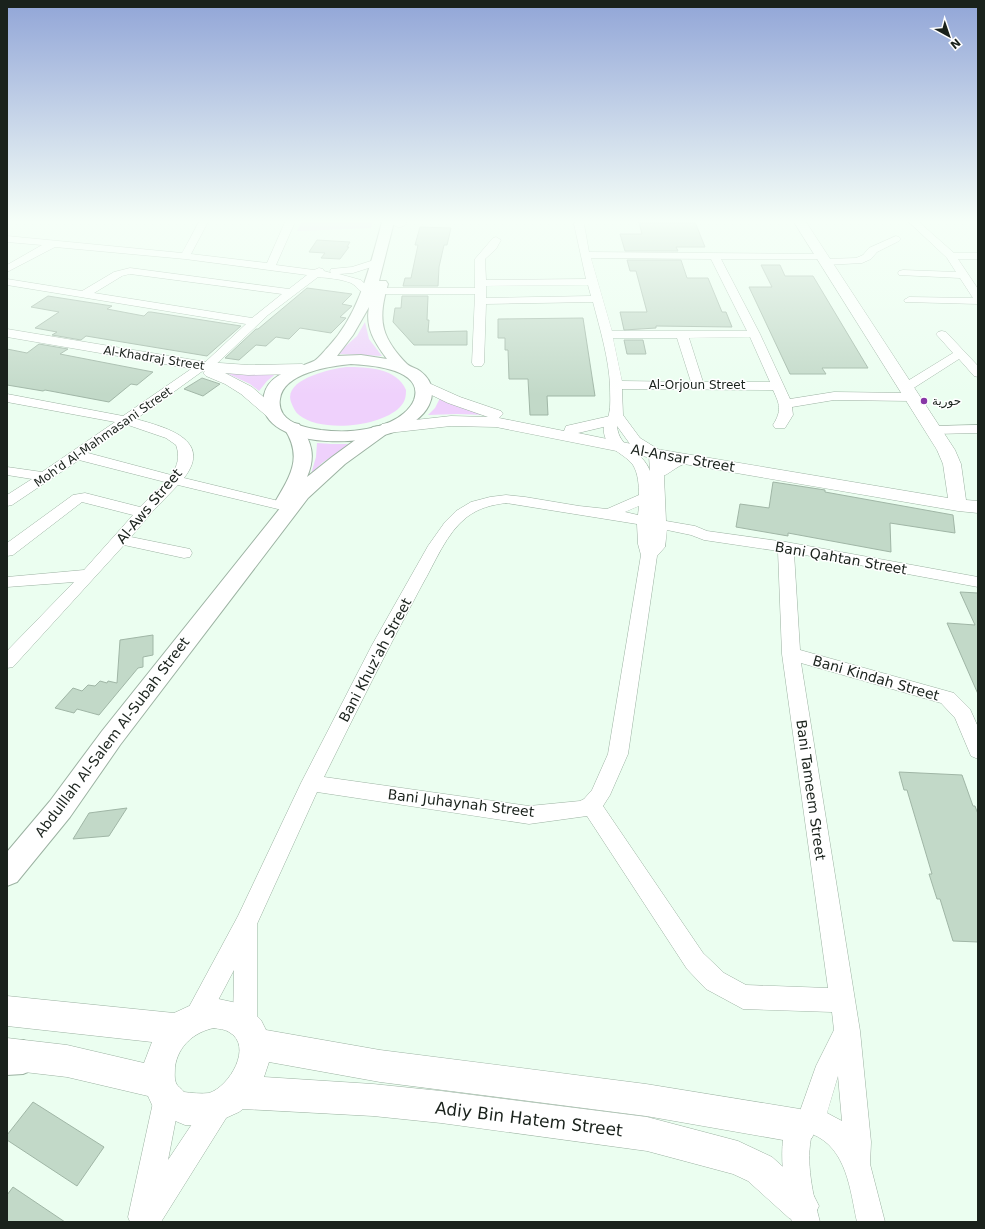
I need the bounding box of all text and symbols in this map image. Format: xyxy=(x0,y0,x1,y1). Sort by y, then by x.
north arrow xyxy=(929,16,969,56)
text: N xyxy=(947,35,963,51)
street label: Al-Khadraj Street xyxy=(102,343,206,373)
street label: Al-Orjoun Street xyxy=(649,378,746,392)
street label: Moh'd Al-Mahmasani Street xyxy=(31,384,175,490)
place label: حورية xyxy=(932,394,961,409)
marker: حورية xyxy=(919,396,929,406)
street label: Al-Ansar Street xyxy=(630,441,737,475)
street label: Al-Aws Street xyxy=(113,465,185,547)
street label: Bani Qahtan Street xyxy=(774,539,909,578)
street label: Bani Khuz'ah Street xyxy=(336,595,415,725)
street label: Abdulllah Al-Salem Al-Subah Street xyxy=(32,634,193,840)
street label: Bani Kindah Street xyxy=(811,652,941,704)
street label: Bani Tameem Street xyxy=(793,719,829,862)
street label: Bani Juhaynah Street xyxy=(387,786,536,820)
street label: Adiy Bin Hatem Street xyxy=(434,1098,624,1140)

